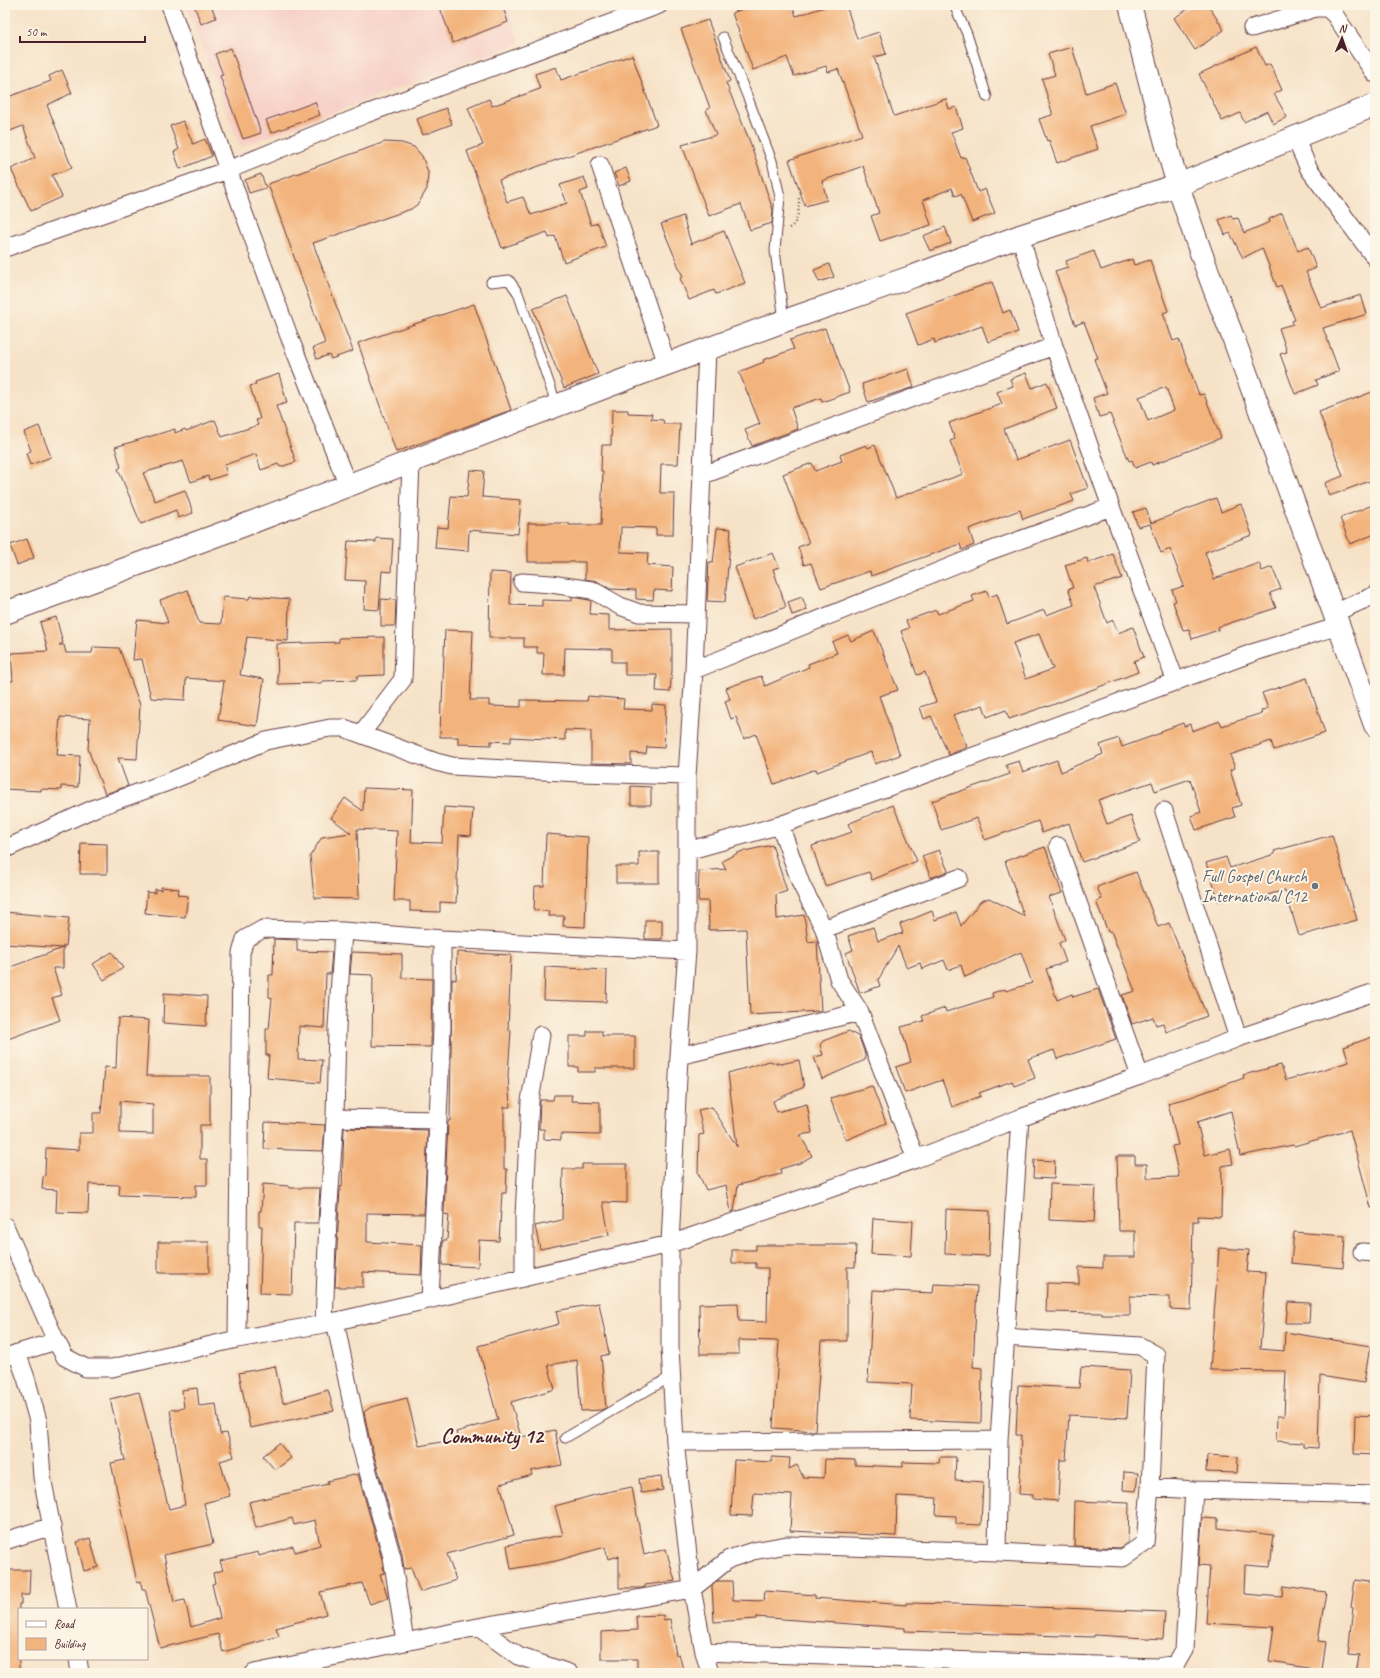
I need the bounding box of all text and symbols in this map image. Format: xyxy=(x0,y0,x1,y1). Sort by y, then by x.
scale bar xyxy=(20,18,145,44)
north arrow xyxy=(1322,18,1362,58)
text: N xyxy=(1339,21,1348,35)
text: 50 m xyxy=(26,24,48,40)
place label: Full Gospel Church International C12 xyxy=(1201,866,1308,907)
marker: Full Gospel Church International C12 xyxy=(1310,881,1320,891)
district label: Community 12 xyxy=(441,1423,546,1450)
legend xyxy=(18,1608,148,1660)
text: Road xyxy=(54,1616,76,1632)
text: Building xyxy=(54,1636,86,1652)

